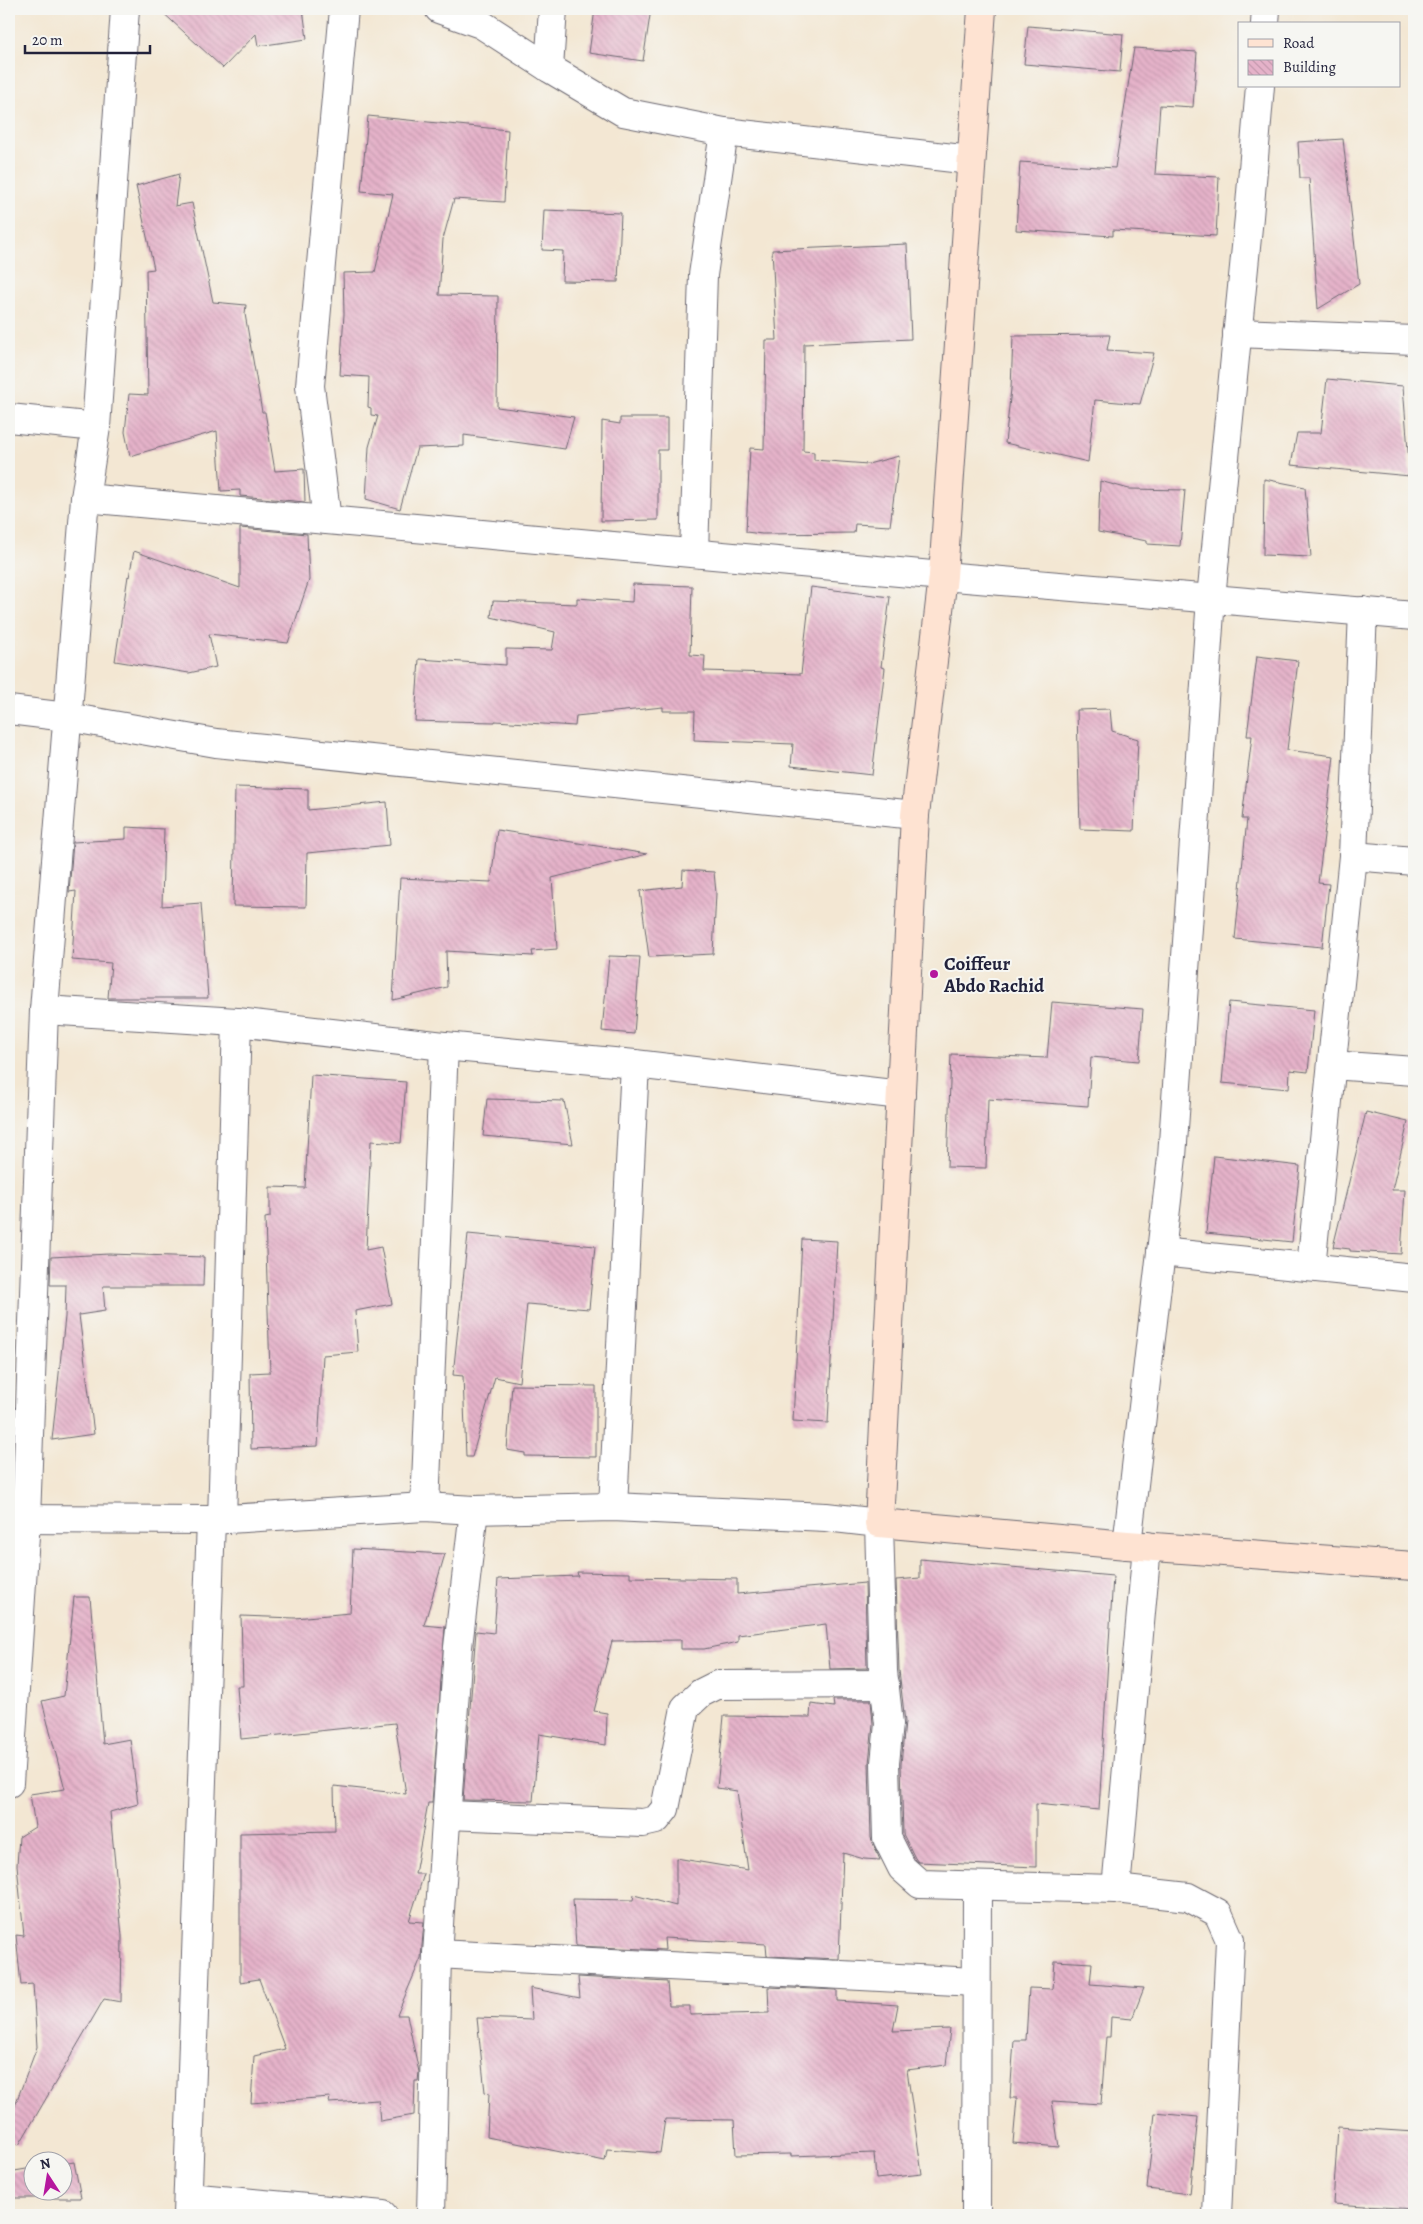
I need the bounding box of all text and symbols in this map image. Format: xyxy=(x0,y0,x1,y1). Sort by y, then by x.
scale bar xyxy=(25,22,150,54)
legend xyxy=(1238,22,1400,88)
text: 20 m xyxy=(32,30,63,50)
text: Road xyxy=(1283,33,1315,53)
text: Building xyxy=(1283,57,1336,77)
place label: Coiffeur Abdo Rachid xyxy=(943,951,1045,999)
marker: Coiffeur Abdo Rachid xyxy=(928,968,940,980)
north arrow xyxy=(22,2152,72,2202)
text: N xyxy=(38,2153,52,2174)

